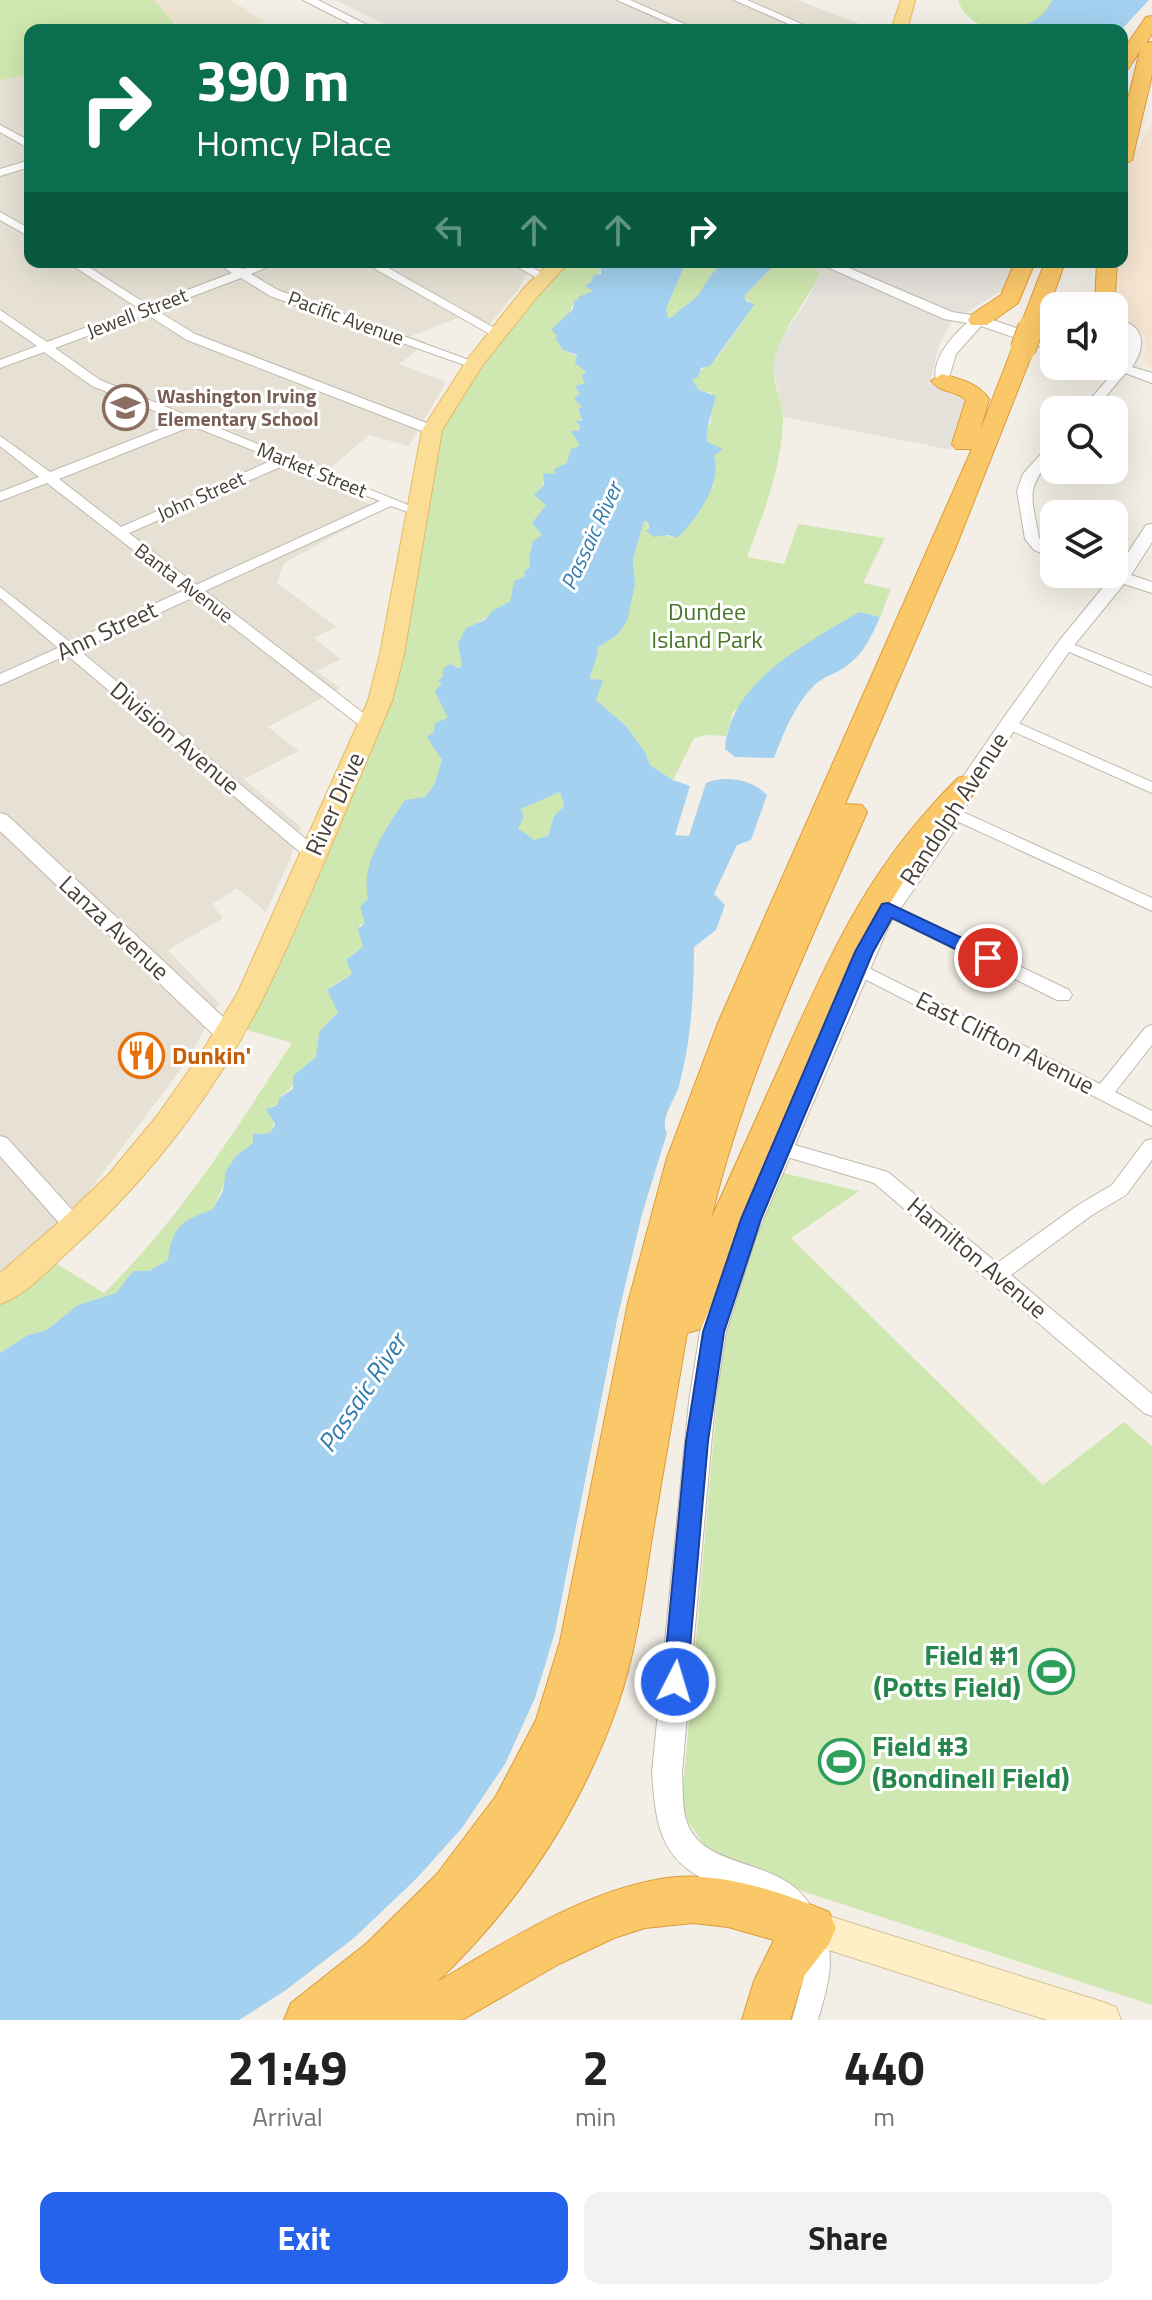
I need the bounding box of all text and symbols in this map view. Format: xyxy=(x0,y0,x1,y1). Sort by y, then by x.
text: 390 m xyxy=(196,38,349,123)
icon: right xyxy=(64,56,168,160)
text: Homcy Place xyxy=(196,115,392,170)
icon: left xyxy=(428,208,472,252)
icon: ahead xyxy=(512,208,556,252)
icon: ahead xyxy=(596,208,640,252)
icon: right xyxy=(680,208,724,252)
street label: Jewell Street xyxy=(82,279,192,346)
street label: Pacific Avenue xyxy=(284,282,409,353)
map controls xyxy=(1040,292,1128,588)
button: sound xyxy=(1040,292,1128,380)
place label: Washington Irving Elementary School xyxy=(157,380,319,434)
school or university icon: Washington Irving Elementary School xyxy=(102,384,150,432)
button: search xyxy=(1040,396,1128,484)
street label: Market Street xyxy=(253,433,372,506)
street label: John Street xyxy=(152,462,250,529)
water label: Passaic River xyxy=(551,474,632,595)
button: layers xyxy=(1040,500,1128,588)
street label: Banta Avenue xyxy=(128,535,240,630)
street label: Ann Street xyxy=(50,591,163,669)
park label: Dundee Island Park xyxy=(651,593,763,657)
street label: Division Avenue xyxy=(103,672,248,802)
street label: Randolph Avenue xyxy=(890,725,1016,892)
street label: River Drive xyxy=(295,746,373,861)
street label: Lanza Avenue xyxy=(51,866,178,988)
pin xyxy=(954,924,1022,992)
icon: arrive xyxy=(966,936,1010,980)
street label: East Clifton Avenue xyxy=(910,982,1101,1103)
restaurant icon: Dunkin' xyxy=(117,1032,165,1080)
place label: Dunkin' xyxy=(172,1037,251,1073)
street label: Hamilton Avenue xyxy=(900,1188,1056,1327)
water label: Passaic River xyxy=(307,1323,417,1460)
place label: Field #1 (Potts Field) xyxy=(873,1633,1021,1708)
position arrow xyxy=(633,1640,717,1724)
sports icon: Field #1 (Potts Field) xyxy=(1028,1647,1076,1695)
place label: Field #3 (Bondinell Field) xyxy=(872,1724,1070,1799)
sports icon: Field #3 (Bondinell Field) xyxy=(817,1738,865,1786)
text: 21:49 xyxy=(228,2031,347,2104)
text: 2 xyxy=(582,2031,609,2104)
text: 440 xyxy=(844,2031,924,2104)
text: Arrival xyxy=(252,2097,323,2136)
text: min xyxy=(575,2097,616,2136)
text: m xyxy=(873,2097,895,2136)
button: Exit xyxy=(40,2192,568,2284)
button: Share xyxy=(584,2192,1112,2284)

